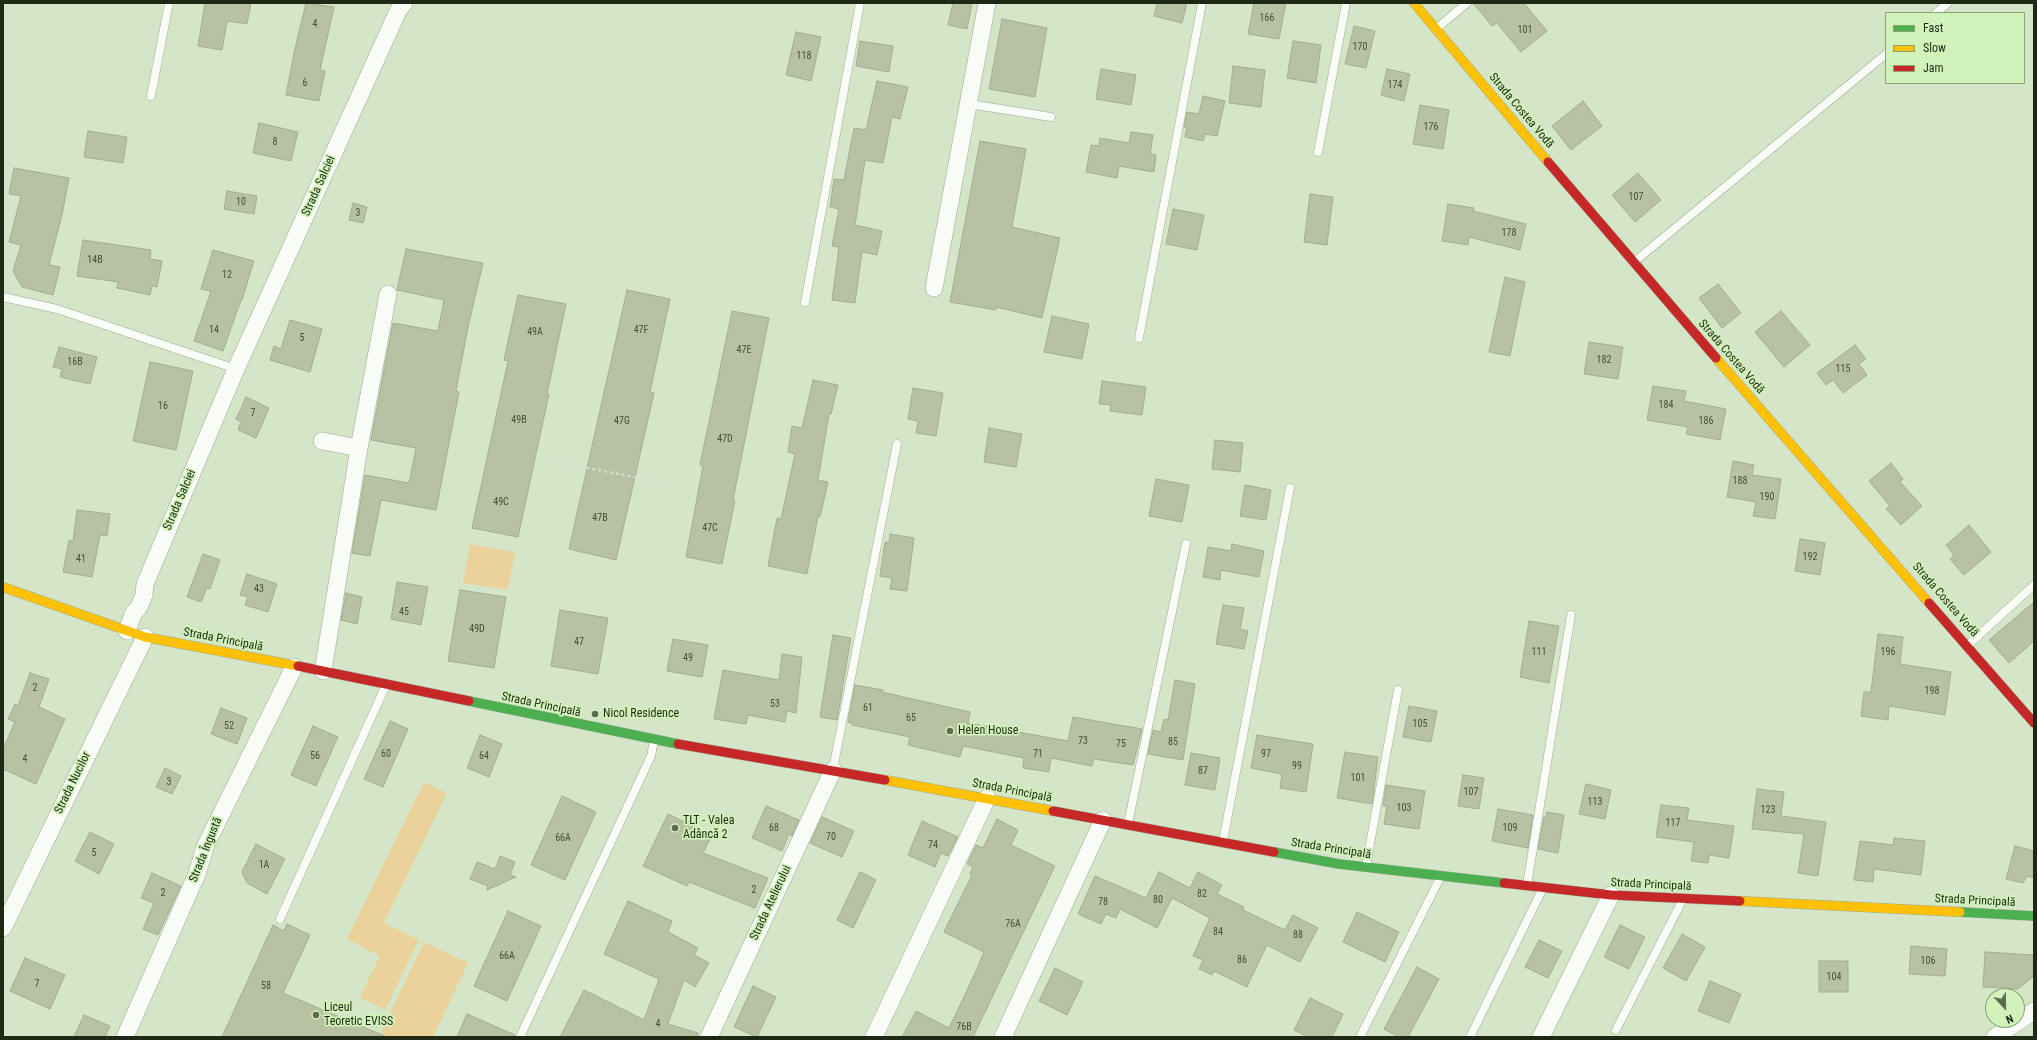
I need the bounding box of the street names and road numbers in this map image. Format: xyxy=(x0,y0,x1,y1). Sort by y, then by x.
street label: Strada Costea Vodă xyxy=(1485,71,1557,151)
street label: Strada Salciei xyxy=(299,153,339,219)
street label: Strada Costea Vodă xyxy=(1695,317,1767,397)
street label: Strada Salciei xyxy=(161,467,199,533)
street label: Strada Costea Vodă xyxy=(1909,560,1981,640)
street label: Strada Principală xyxy=(182,625,264,655)
street label: Strada Principală xyxy=(500,690,582,720)
street label: Strada Nucilor xyxy=(52,750,94,816)
street label: Strada Principală xyxy=(971,776,1053,806)
street label: Strada Îngustă xyxy=(186,815,226,885)
street label: Strada Principală xyxy=(1290,836,1372,862)
street label: Strada Atelierului xyxy=(747,863,795,943)
street label: Strada Principală xyxy=(1610,876,1692,894)
street label: Strada Principală xyxy=(1934,892,2016,910)

